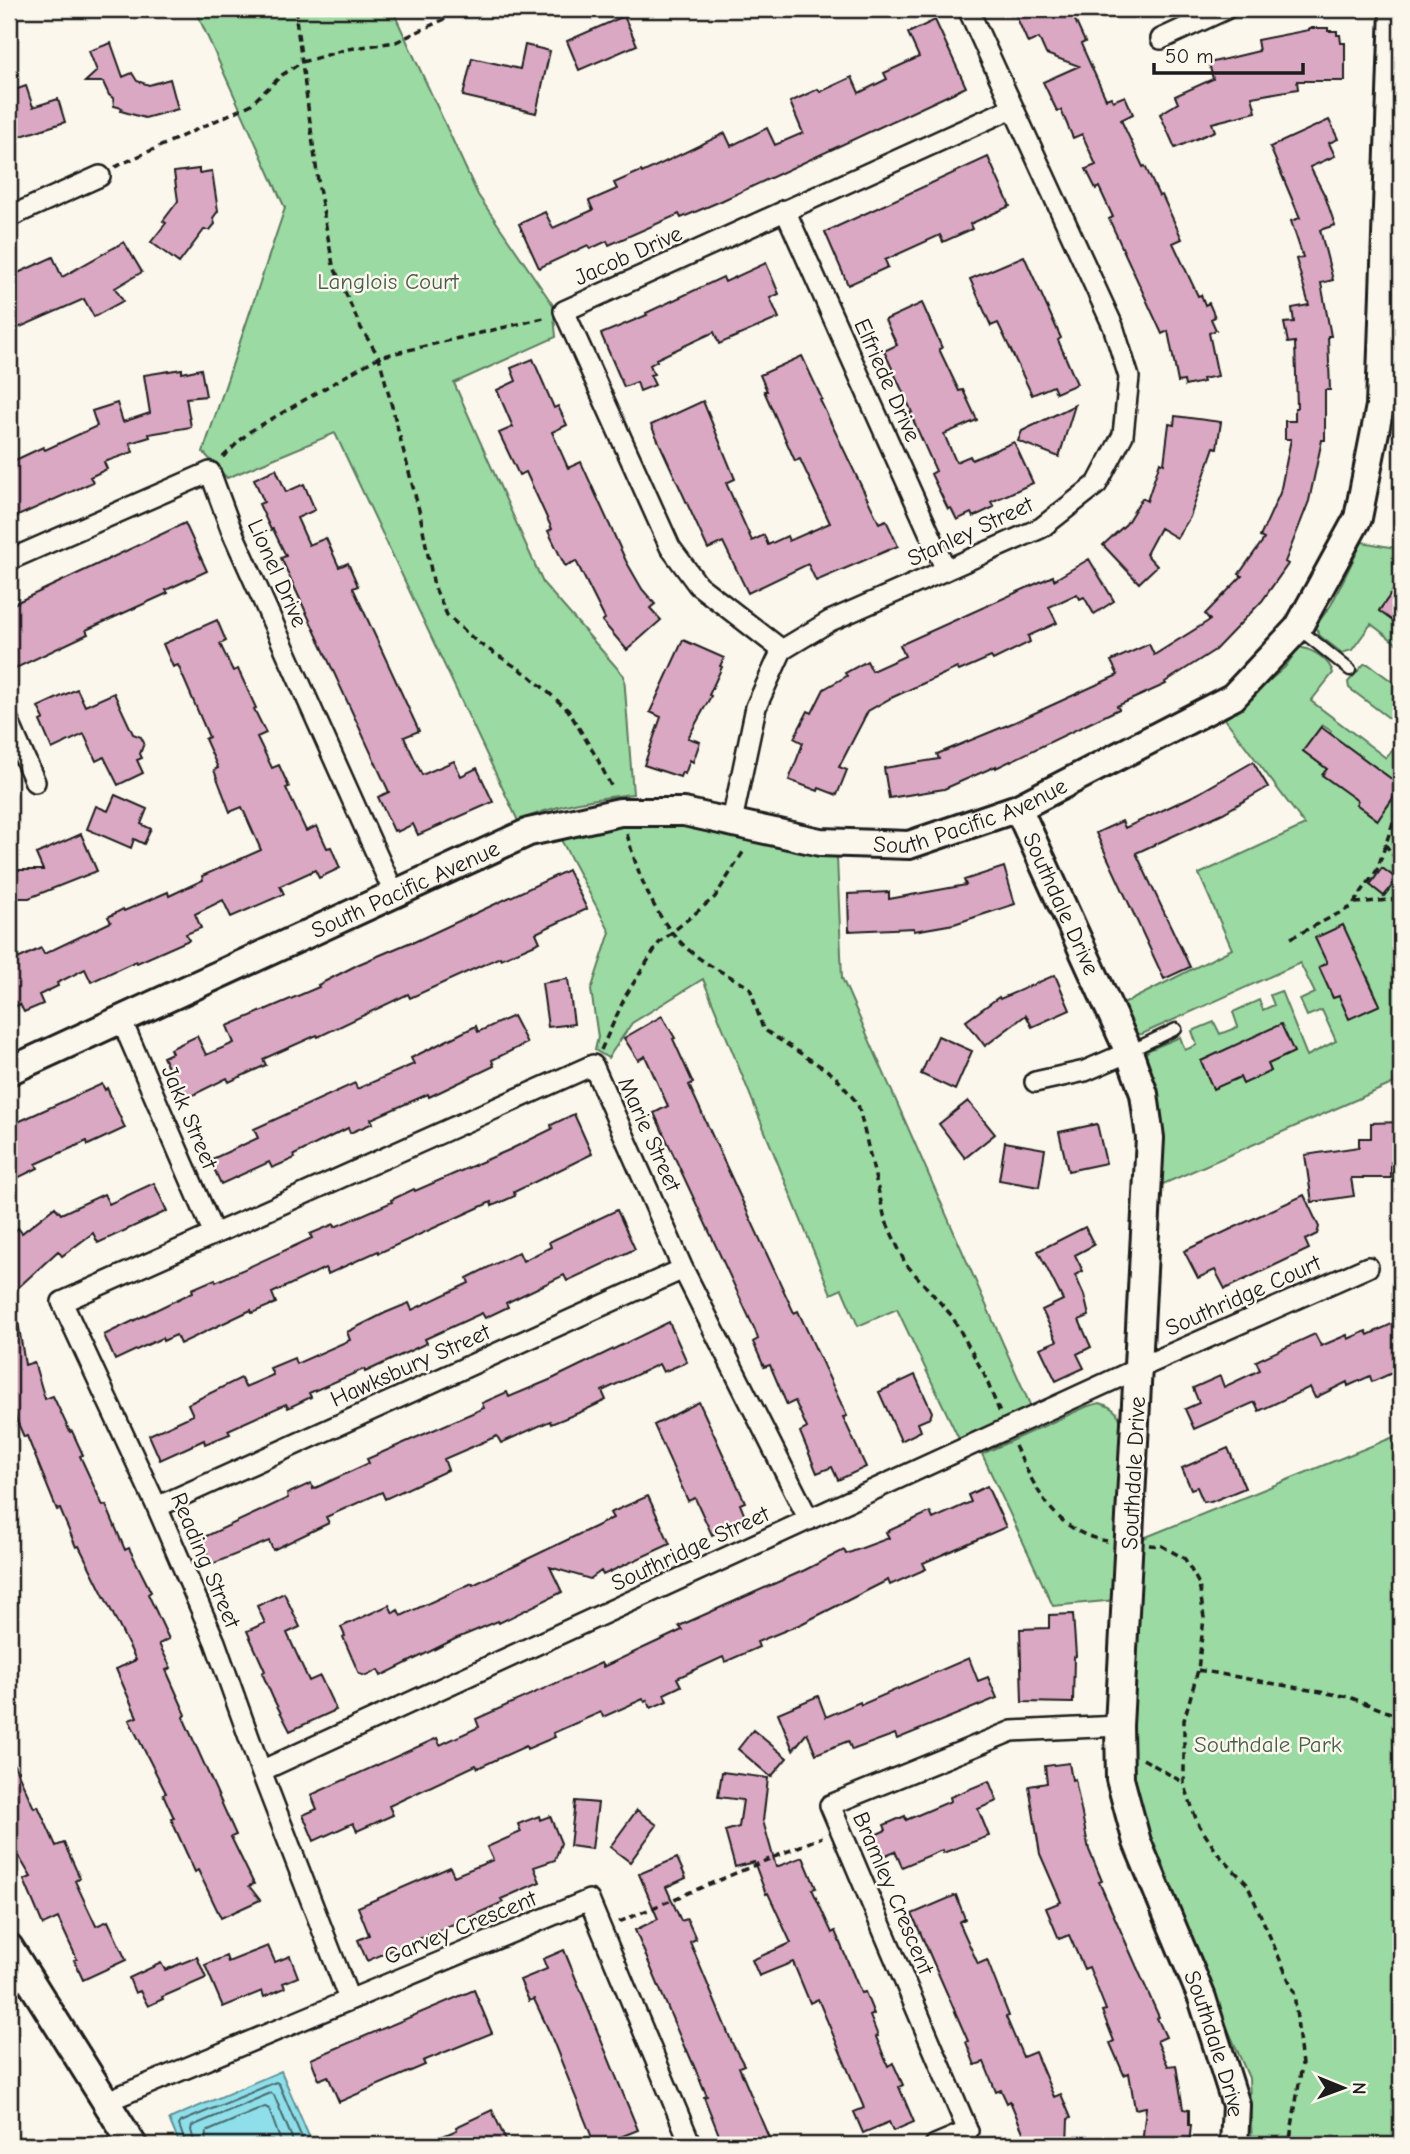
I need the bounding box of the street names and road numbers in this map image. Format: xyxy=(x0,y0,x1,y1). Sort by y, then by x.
street label: Jacob Drive xyxy=(570,220,686,291)
street label: Elfriede Drive xyxy=(848,314,927,446)
street label: Stanley Street xyxy=(903,490,1039,572)
street label: Lionel Drive xyxy=(242,515,313,631)
street label: South Pacific Avenue xyxy=(873,772,1072,859)
street label: Southdale Drive xyxy=(1017,828,1105,979)
street label: South Pacific Avenue xyxy=(307,835,504,944)
street label: Jakk Street xyxy=(156,1061,224,1174)
street label: Marie Street xyxy=(612,1073,687,1197)
street label: Southridge Court xyxy=(1161,1249,1326,1342)
street label: Hawksbury Street xyxy=(326,1318,495,1413)
street label: Southdale Drive xyxy=(1116,1396,1151,1550)
street label: Reading Street xyxy=(165,1488,247,1633)
street label: Southridge Street xyxy=(607,1499,775,1597)
street label: Bramley Crescent xyxy=(847,1808,941,1980)
street label: Garvey Crescent xyxy=(380,1884,542,1970)
street label: Southdale Drive xyxy=(1178,1966,1249,2118)

